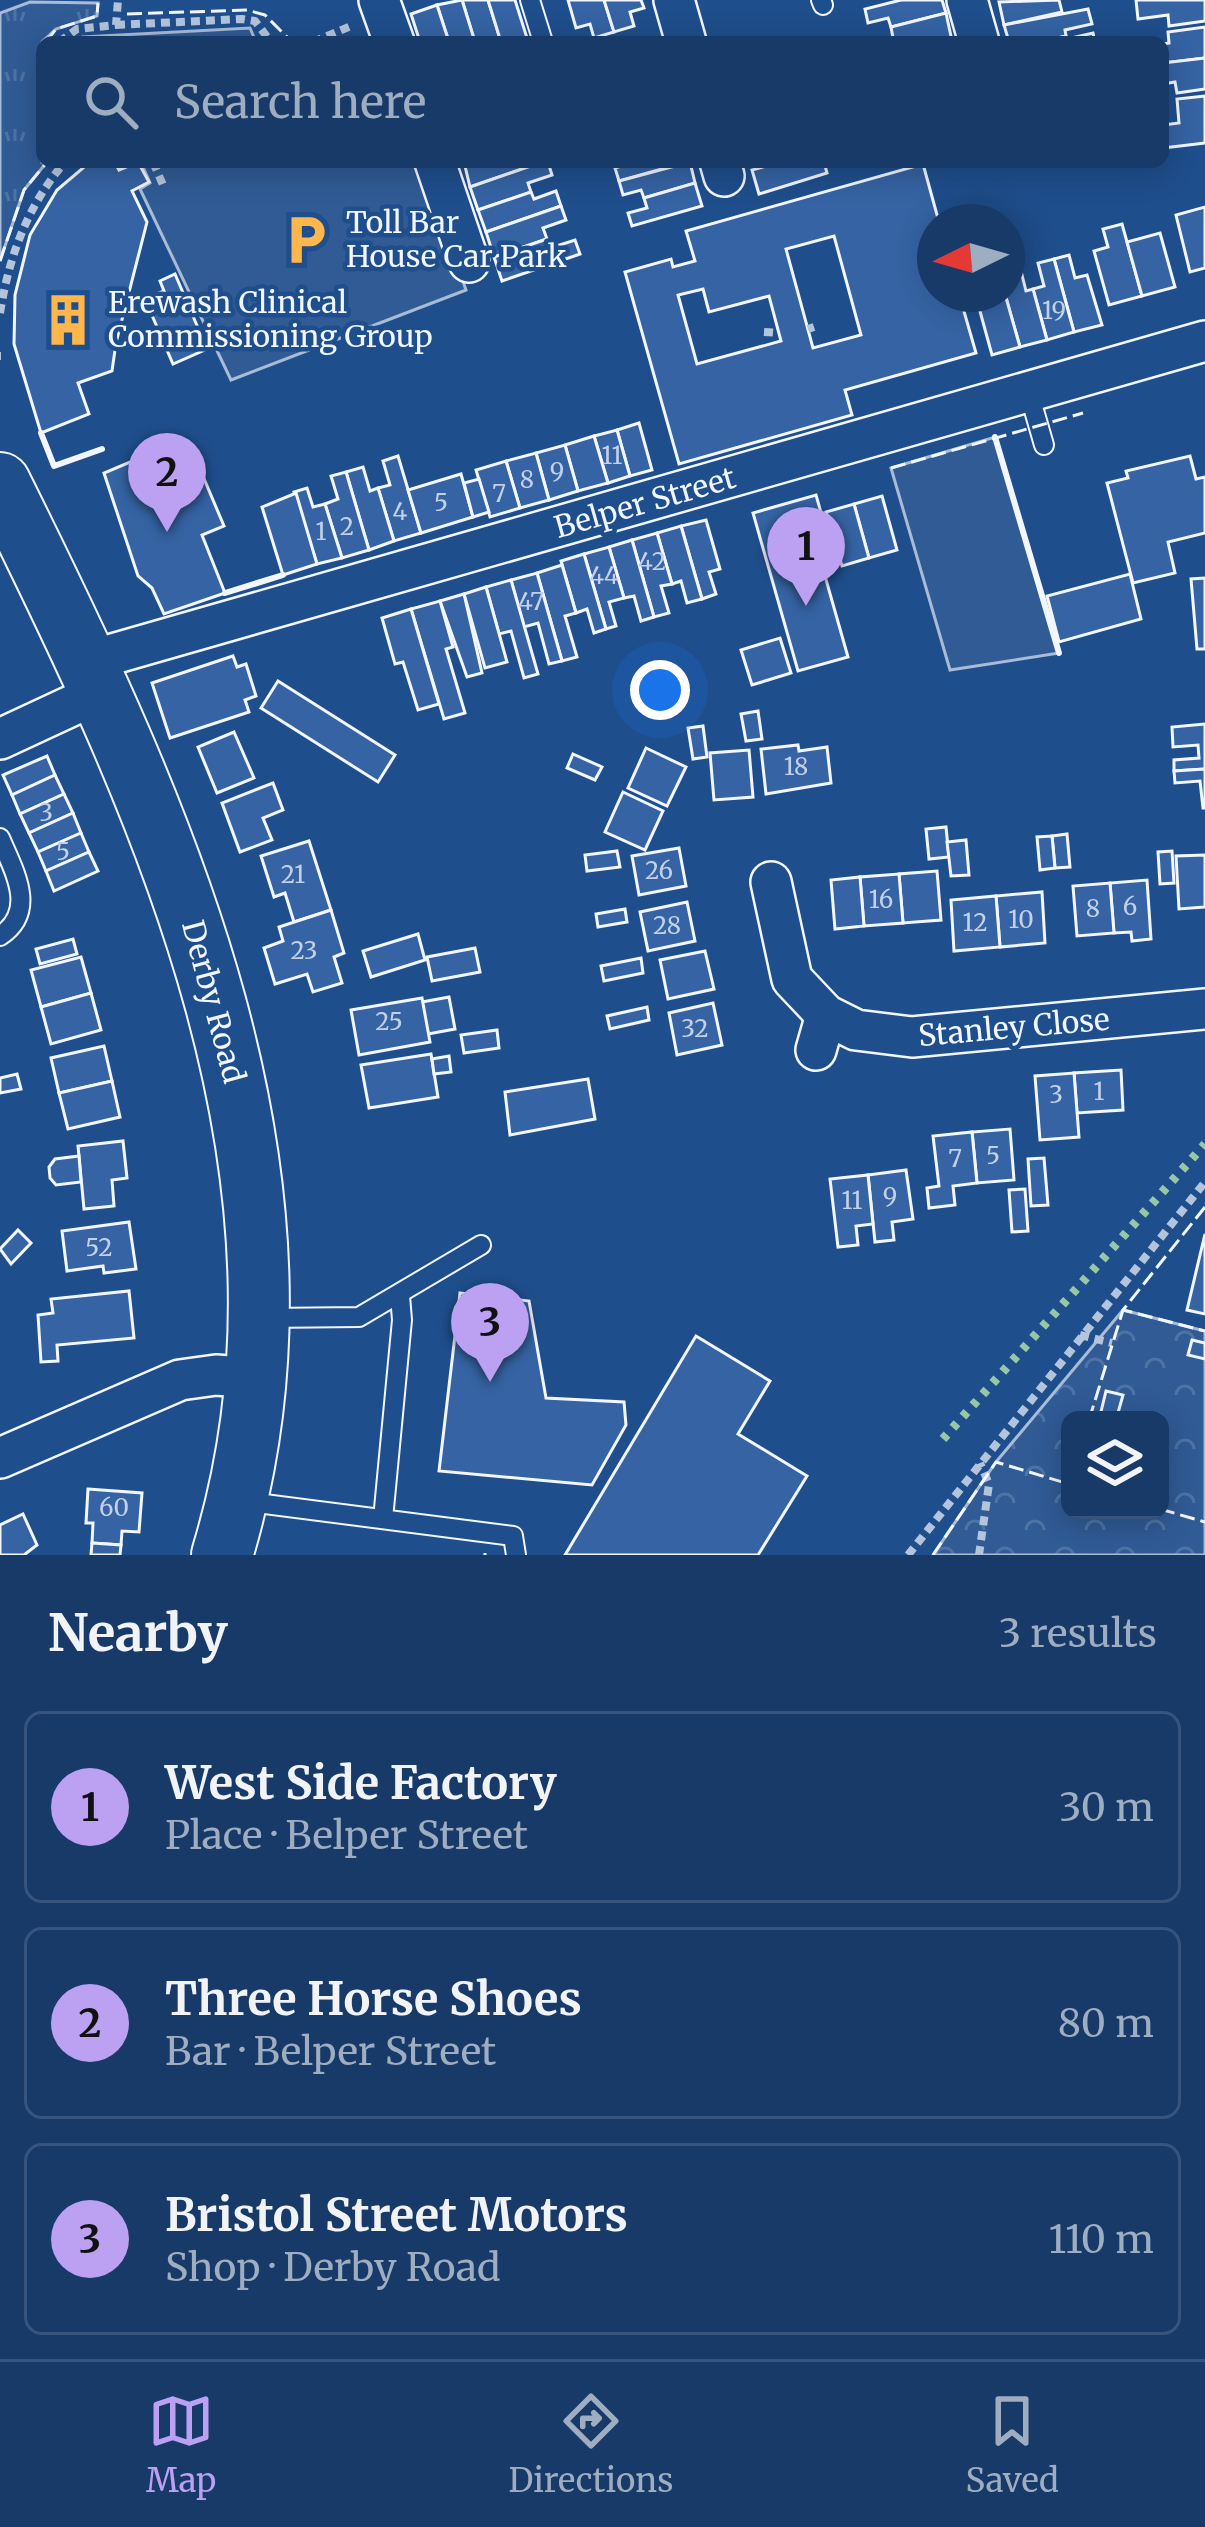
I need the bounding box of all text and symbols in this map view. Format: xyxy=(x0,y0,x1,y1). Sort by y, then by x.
search box xyxy=(36,36,1169,168)
icon: search xyxy=(78,69,144,135)
text: Search here xyxy=(174,74,426,130)
place label: Toll Bar House Car Park xyxy=(346,203,567,275)
north arrow xyxy=(917,204,1025,312)
parking icon: Toll Bar House Car Park xyxy=(277,211,335,269)
place label: Erewash Clinical Commissioning Group xyxy=(108,283,433,355)
building icon: Erewash Clinical Commissioning Group xyxy=(39,291,97,349)
house number: 19 xyxy=(1042,295,1066,326)
pin: 2 xyxy=(128,433,206,532)
house number: 11 xyxy=(602,440,623,471)
house number: 9 xyxy=(550,456,564,487)
street label: Belper Street xyxy=(550,458,740,546)
house number: 8 xyxy=(520,464,534,495)
house number: 7 xyxy=(492,478,506,509)
house number: 5 xyxy=(434,487,448,518)
house number: 4 xyxy=(393,496,408,527)
pin: 1 xyxy=(767,507,845,606)
house number: 2 xyxy=(340,511,354,542)
house number: 1 xyxy=(316,516,327,547)
house number: 42 xyxy=(638,546,666,577)
house number: 44 xyxy=(589,560,619,591)
house number: 47 xyxy=(518,586,544,617)
your location xyxy=(630,660,690,720)
house number: 18 xyxy=(784,751,808,782)
house number: 3 xyxy=(39,797,53,828)
house number: 5 xyxy=(56,836,70,867)
house number: 26 xyxy=(645,855,673,886)
house number: 21 xyxy=(281,859,305,890)
house number: 16 xyxy=(869,884,893,915)
house number: 6 xyxy=(1123,891,1137,922)
house number: 8 xyxy=(1086,893,1100,924)
house number: 10 xyxy=(1008,904,1034,935)
house number: 12 xyxy=(963,907,987,938)
house number: 28 xyxy=(653,910,681,941)
street label: Derby Road xyxy=(174,916,254,1087)
house number: 23 xyxy=(290,935,318,966)
street label: Stanley Close xyxy=(917,1000,1111,1054)
house number: 25 xyxy=(375,1006,403,1037)
house number: 32 xyxy=(681,1013,709,1044)
house number: 1 xyxy=(1094,1076,1105,1107)
house number: 3 xyxy=(1049,1079,1063,1110)
house number: 5 xyxy=(986,1140,1000,1171)
house number: 7 xyxy=(948,1143,962,1174)
house number: 9 xyxy=(883,1181,897,1212)
house number: 11 xyxy=(842,1185,863,1216)
house number: 52 xyxy=(85,1232,113,1263)
pin: 3 xyxy=(451,1283,529,1382)
map controls xyxy=(1061,1411,1169,1519)
button: layers xyxy=(1061,1411,1169,1519)
house number: 60 xyxy=(99,1492,129,1523)
text: Nearby xyxy=(48,1601,228,1665)
text: 3 results xyxy=(999,1609,1157,1658)
text: West Side Factory xyxy=(165,1755,557,1811)
text: 1 xyxy=(81,1783,99,1832)
text: 30 m xyxy=(1059,1783,1154,1832)
text: Place · Belper Street xyxy=(165,1811,528,1860)
text: Three Horse Shoes xyxy=(165,1971,582,2027)
text: 2 xyxy=(79,1999,101,2048)
text: 80 m xyxy=(1058,1999,1154,2048)
text: Bar · Belper Street xyxy=(165,2027,496,2076)
text: Bristol Street Motors xyxy=(165,2187,628,2243)
text: 3 xyxy=(79,2215,101,2264)
text: 110 m xyxy=(1049,2215,1154,2264)
text: Shop · Derby Road xyxy=(165,2243,501,2292)
tab: Map xyxy=(146,2388,216,2501)
tab: Directions xyxy=(508,2388,673,2501)
tab: Saved xyxy=(965,2388,1059,2501)

